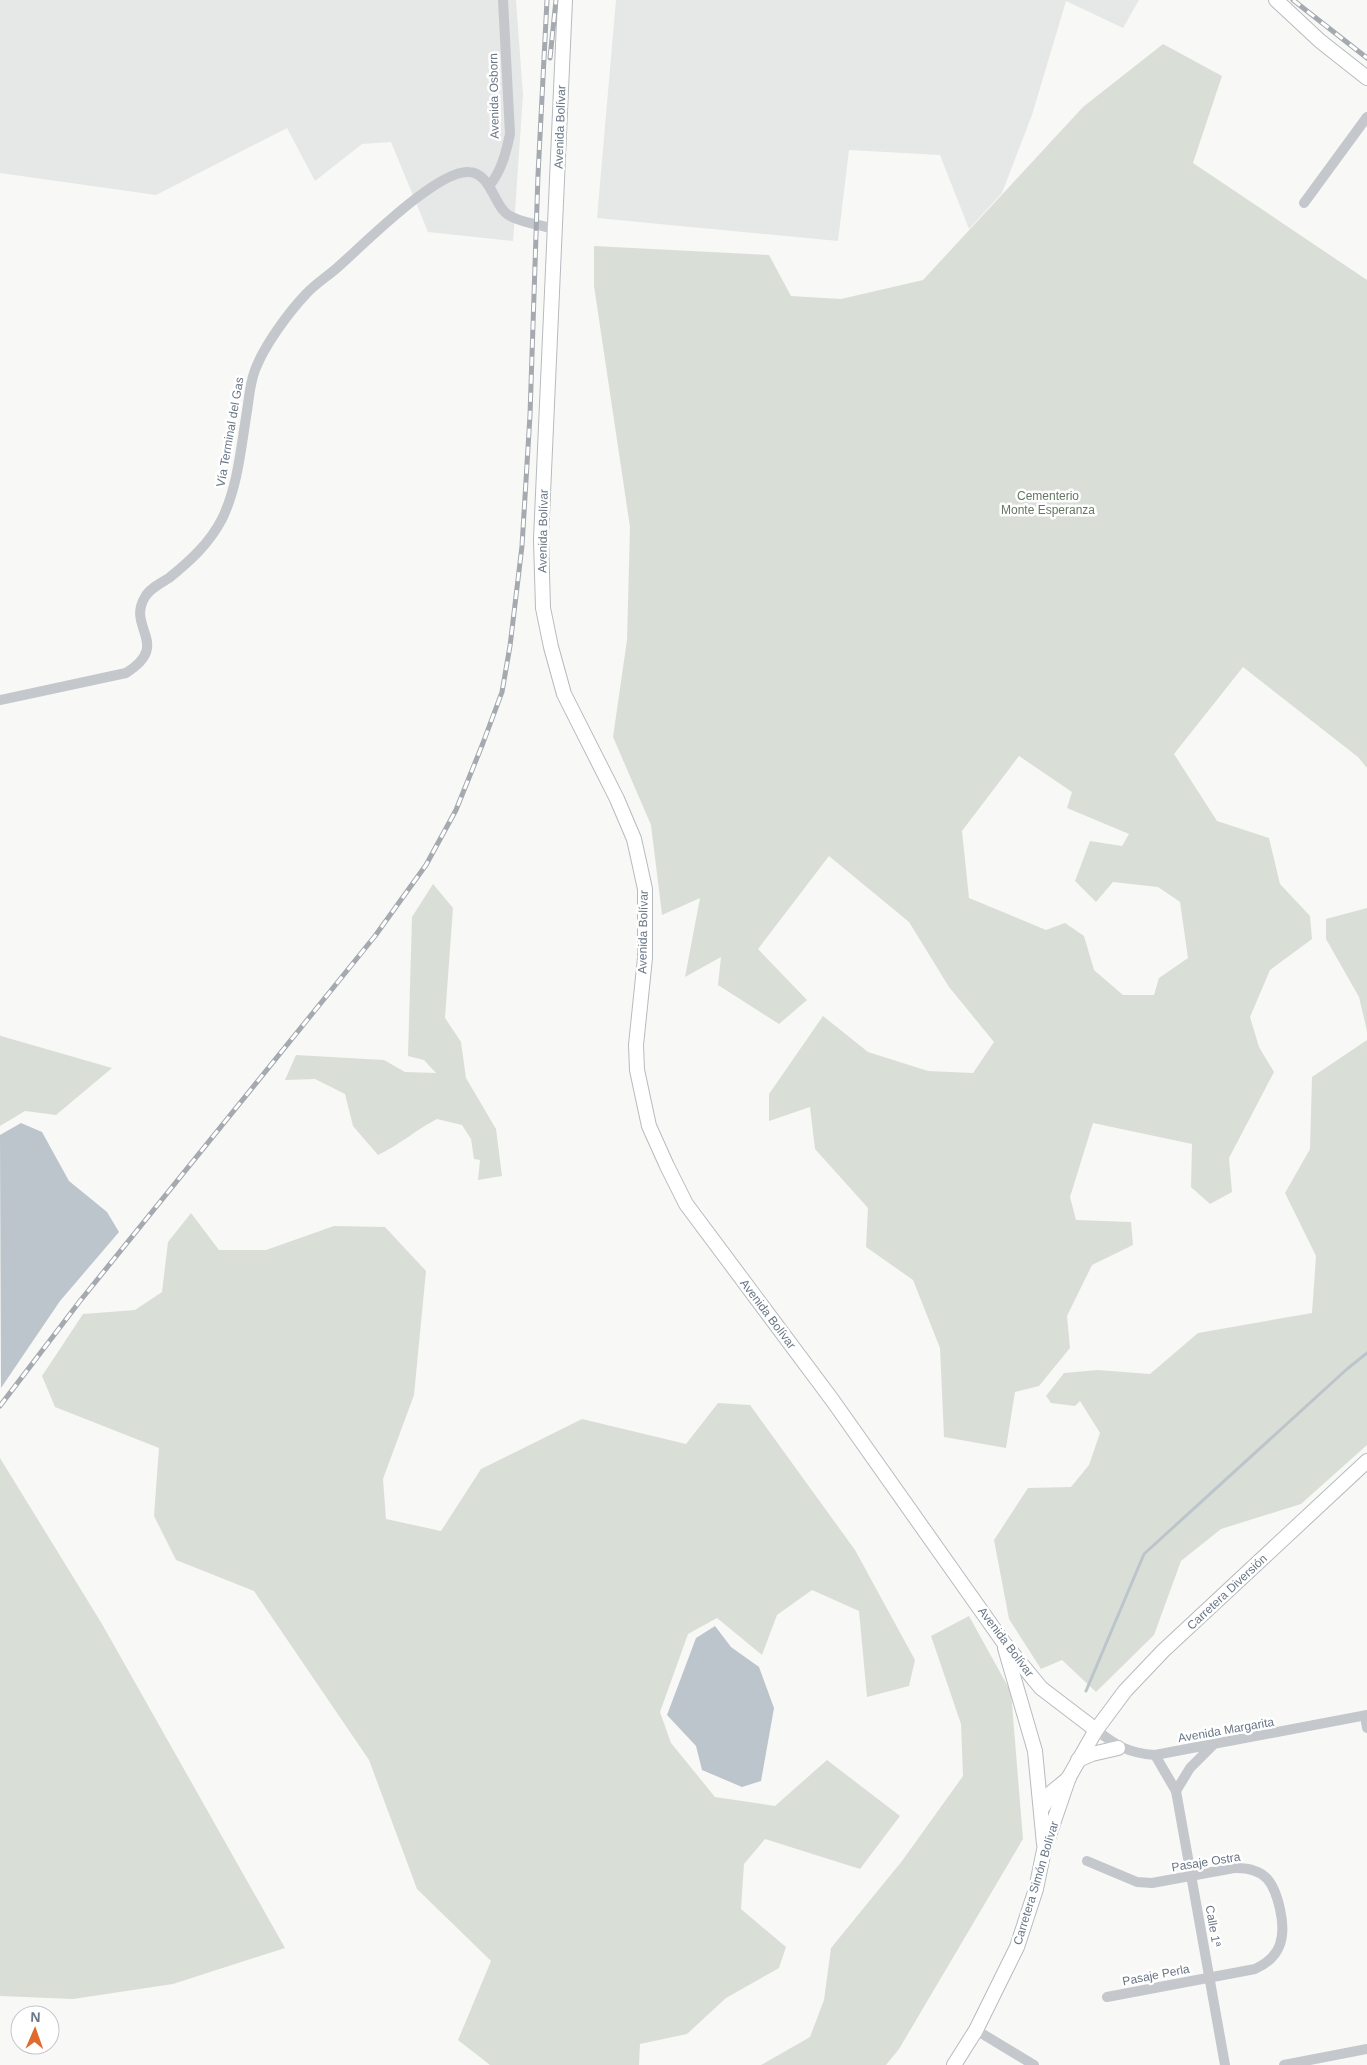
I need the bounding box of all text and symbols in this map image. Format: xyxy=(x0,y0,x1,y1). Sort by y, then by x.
street label: Avenida Osborn xyxy=(486,53,502,139)
street label: Avenida Bolívar xyxy=(552,85,568,169)
street label: Vía Terminal del Gas xyxy=(213,376,247,488)
street label: Avenida Bolívar xyxy=(535,489,551,573)
park label: Cementerio Monte Esperanza xyxy=(1001,489,1095,517)
street label: Avenida Bolívar xyxy=(635,890,651,974)
street label: Avenida Bolívar xyxy=(737,1276,799,1352)
street label: Carretera Diversión xyxy=(1184,1551,1270,1633)
street label: Avenida Bolívar xyxy=(975,1604,1037,1680)
street label: Avenida Margarita xyxy=(1177,1715,1275,1745)
street label: Carretera Simón Bolívar xyxy=(1010,1819,1062,1947)
street label: Pasaje Ostra xyxy=(1171,1850,1242,1874)
street label: Calle 1ª xyxy=(1202,1904,1224,1948)
street label: Pasaje Perla xyxy=(1121,1962,1191,1988)
north arrow xyxy=(10,2005,60,2055)
text: N xyxy=(30,2009,41,2025)

